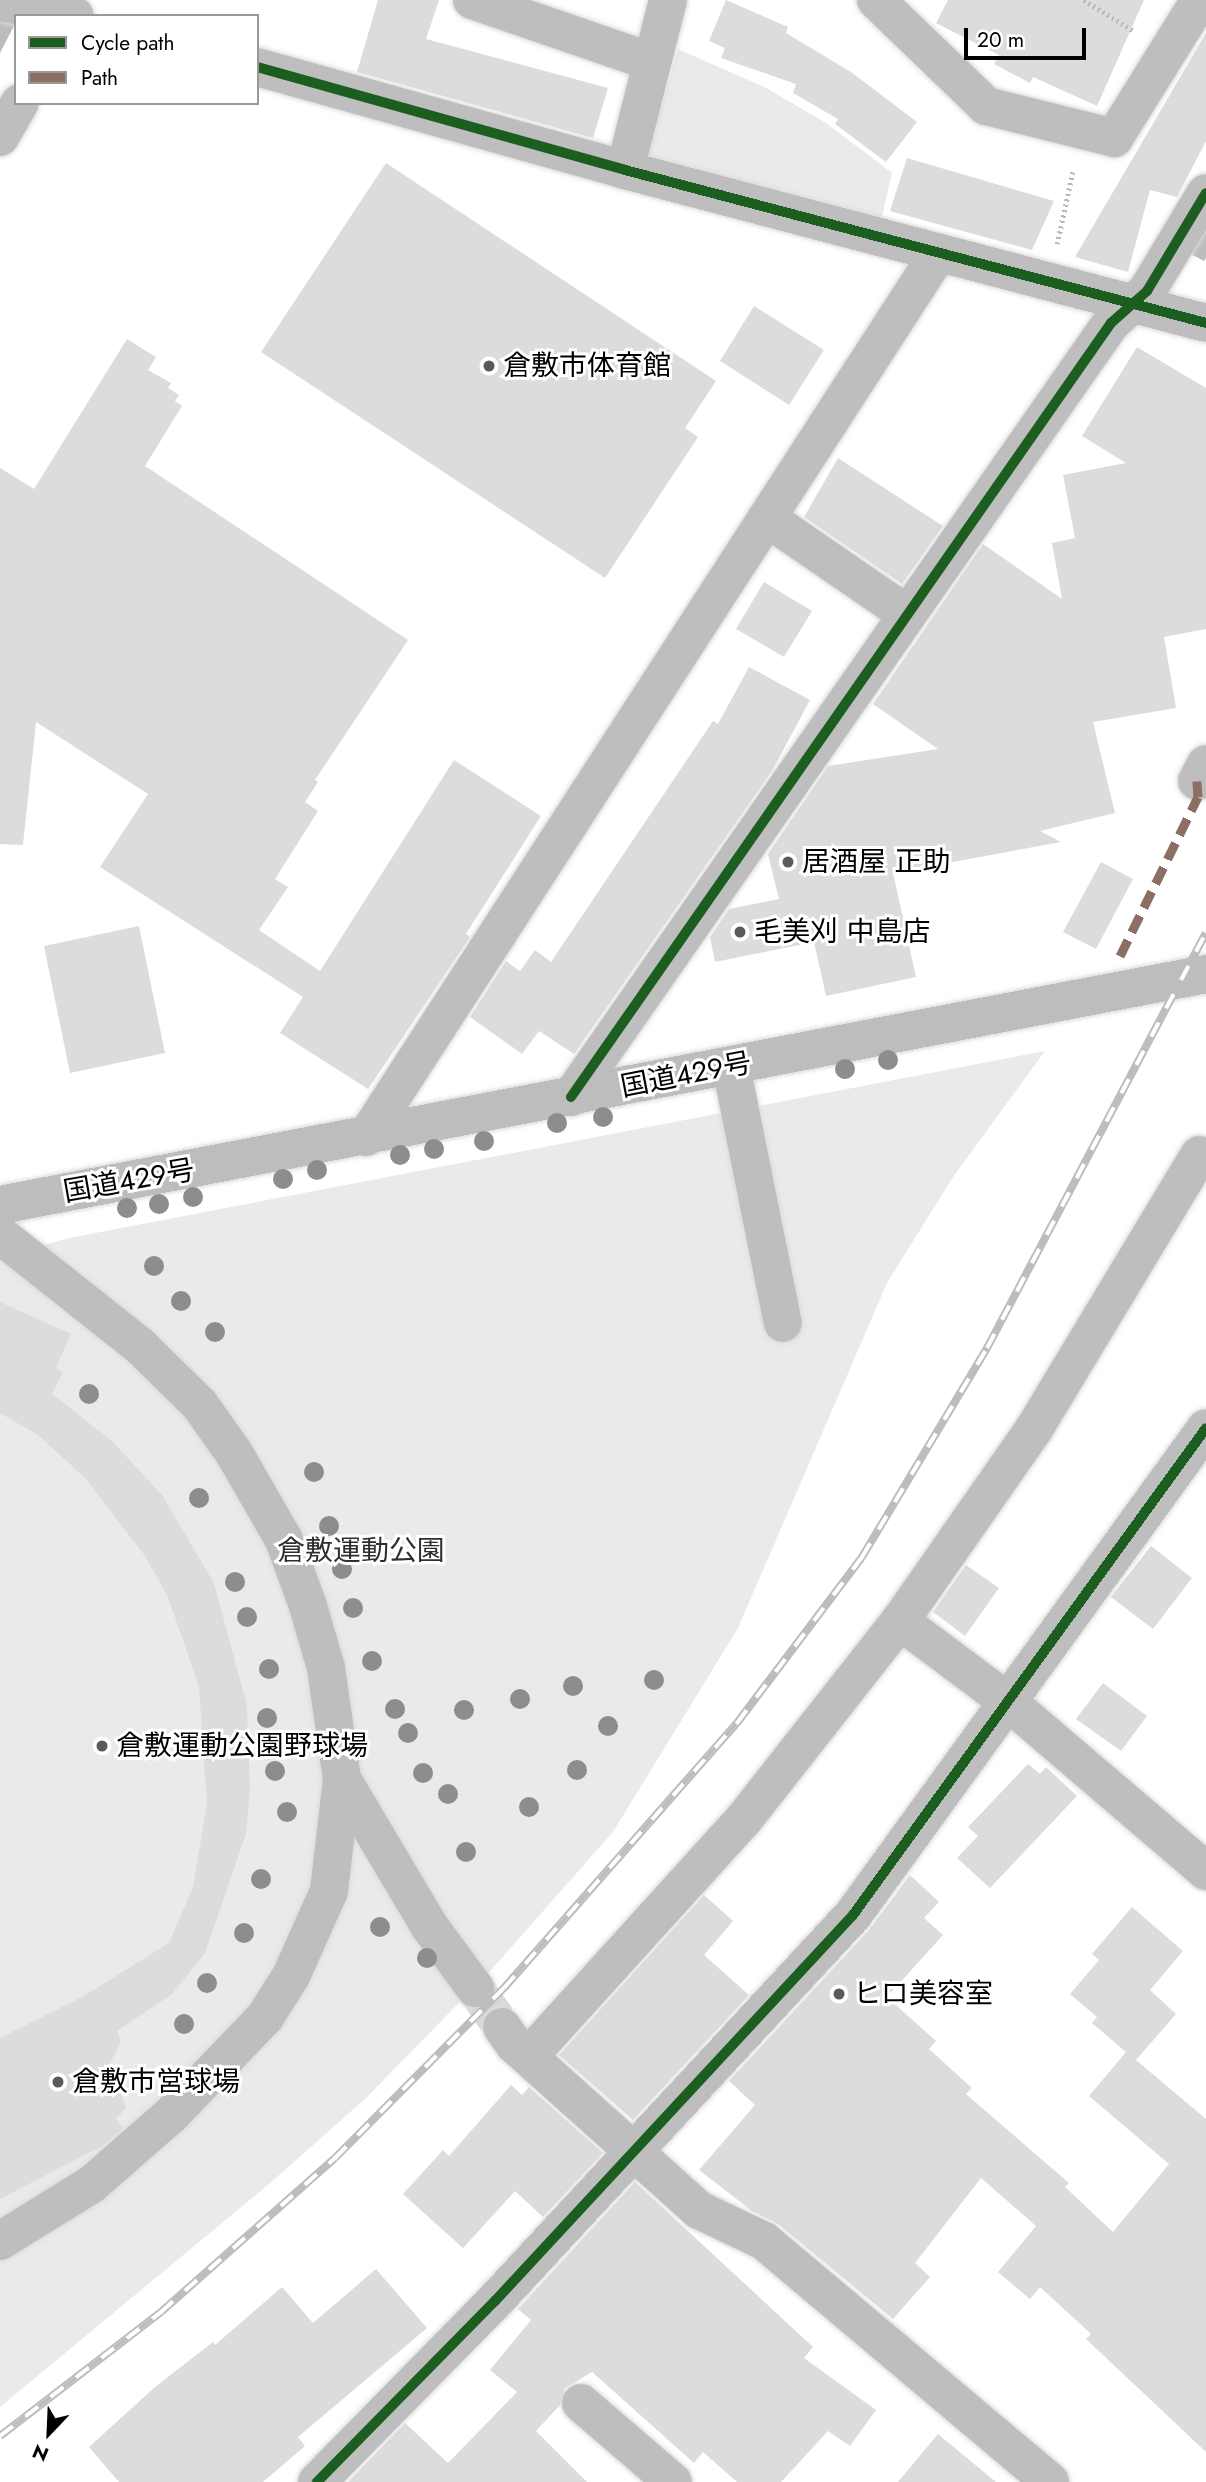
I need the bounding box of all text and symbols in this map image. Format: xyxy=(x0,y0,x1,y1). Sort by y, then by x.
legend xyxy=(14,14,259,105)
scale bar xyxy=(968,14,1090,58)
text: 20 m xyxy=(977,25,1024,55)
text: Cycle path xyxy=(81,28,174,58)
text: Path xyxy=(81,63,118,93)
place label: 倉敷市体育館 xyxy=(503,349,671,383)
marker: 倉敷市体育館 xyxy=(481,358,497,374)
place label: 居酒屋 正助 xyxy=(802,845,950,879)
marker: 居酒屋 正助 xyxy=(780,854,796,870)
place label: 毛美刈 中島店 xyxy=(754,915,930,949)
marker: 毛美刈 中島店 xyxy=(732,924,748,940)
street label: 国道429号 xyxy=(618,1046,754,1104)
street label: 国道429号 xyxy=(61,1153,197,1209)
park label: 倉敷運動公園 xyxy=(277,1534,445,1568)
place label: 倉敷運動公園野球場 xyxy=(116,1729,368,1763)
marker: 倉敷運動公園野球場 xyxy=(94,1738,110,1754)
place label: ヒロ美容室 xyxy=(853,1977,993,2011)
marker: ヒロ美容室 xyxy=(831,1986,847,2002)
place label: 倉敷市営球場 xyxy=(72,2065,240,2099)
marker: 倉敷市営球場 xyxy=(50,2074,66,2090)
north arrow xyxy=(14,2398,84,2468)
text: N xyxy=(28,2437,53,2468)

